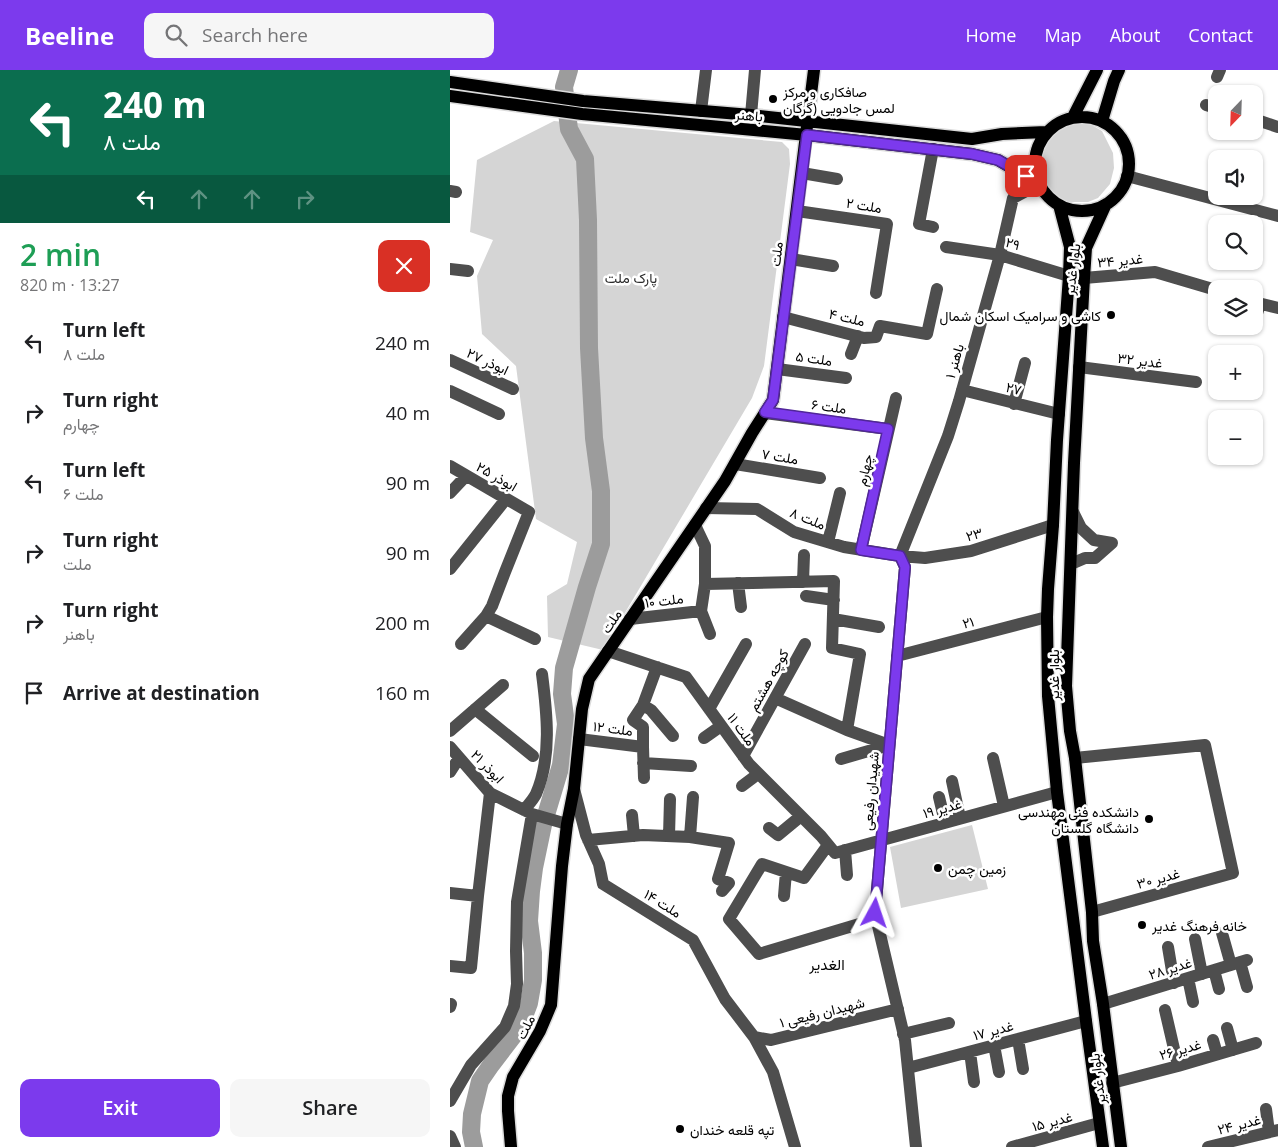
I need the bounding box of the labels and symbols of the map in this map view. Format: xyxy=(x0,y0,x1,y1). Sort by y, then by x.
place label: صافکاری و مرکز لمس جادویی (گرگان xyxy=(782,82,895,117)
north arrow xyxy=(1208,85,1262,140)
marker: صافکاری و مرکز لمس جادویی (گرگان xyxy=(767,93,779,105)
street label: باهنر xyxy=(733,104,764,126)
pin xyxy=(1005,155,1047,197)
street label: ۲ ملت xyxy=(845,193,883,217)
street label: ۲۹ xyxy=(1004,232,1022,254)
street label: ملت xyxy=(765,240,787,268)
street label: بلوار غدیر xyxy=(1059,242,1085,297)
street label: ۳۴ غدیر xyxy=(1096,249,1144,271)
park label: پارک ملت xyxy=(605,268,657,288)
street label: ۴ ملت xyxy=(827,304,867,330)
place label: کاشی و سرامیک اسکان شمال xyxy=(940,306,1101,326)
marker: کاشی و سرامیک اسکان شمال xyxy=(1105,309,1117,321)
street label: باهنر ۱ xyxy=(940,341,968,381)
street label: ابوذر ۲۷ xyxy=(464,343,512,379)
street label: ۵ ملت xyxy=(794,346,834,370)
street label: ۳۲ غدیر xyxy=(1116,348,1164,372)
street label: ۲۷ xyxy=(1004,377,1024,399)
street label: ۶ ملت xyxy=(810,394,848,418)
street label: ۷ ملت xyxy=(760,444,800,468)
street label: چهارم xyxy=(851,452,878,488)
street label: ابوذر ۲۵ xyxy=(473,457,521,495)
street label: ۸ ملت xyxy=(787,502,829,534)
street label: ۲۳ xyxy=(964,523,984,545)
street label: ملت ۱۰ xyxy=(644,588,684,612)
street label: ملت xyxy=(596,605,626,637)
street label: ۲۱ xyxy=(960,611,976,633)
street label: کوچه هشتم xyxy=(743,646,794,715)
street label: بلوار غدیر xyxy=(1044,649,1063,702)
street label: ۱۱ ملت xyxy=(724,709,760,749)
street label: ۱۲ ملت xyxy=(592,716,634,740)
street label: ۲۱ ابوذر xyxy=(467,745,509,787)
street label: شهیدان رفیعی xyxy=(857,751,883,831)
street label: ۱۹ غدیر xyxy=(920,794,964,822)
place label: دانشکده فنی مهندسی دانشگاه گلستان xyxy=(1018,802,1139,837)
marker: دانشکده فنی مهندسی دانشگاه گلستان xyxy=(1143,813,1155,825)
place label: زمین چمن xyxy=(948,859,1006,879)
marker: زمین چمن xyxy=(932,862,944,874)
street label: غدیر ۳۰ xyxy=(1134,863,1182,893)
street label: ۱۴ ملت xyxy=(641,884,685,922)
position arrow xyxy=(848,886,900,938)
place label: خانه فرهنگ غدیر xyxy=(1151,916,1247,935)
marker: خانه فرهنگ غدیر xyxy=(1136,919,1148,931)
street label: ۲۸ غدیر xyxy=(1146,952,1194,984)
district label: الغدیر xyxy=(808,954,845,974)
street label: ۱ شهیدان رفیعی xyxy=(777,992,867,1032)
street label: ملت xyxy=(511,1012,539,1042)
street label: ۱۷ غدیر xyxy=(971,1016,1015,1044)
street label: ۲۶ غدیر xyxy=(1157,1034,1203,1064)
street label: بلوار غدیر xyxy=(1084,1052,1110,1107)
street label: ۱۵ غدیر xyxy=(1030,1107,1074,1135)
street label: ۲۴ غدیر xyxy=(1215,1109,1263,1139)
place label: تپه قلعه خندان xyxy=(690,1120,774,1140)
marker: تپه قلعه خندان xyxy=(674,1123,686,1135)

